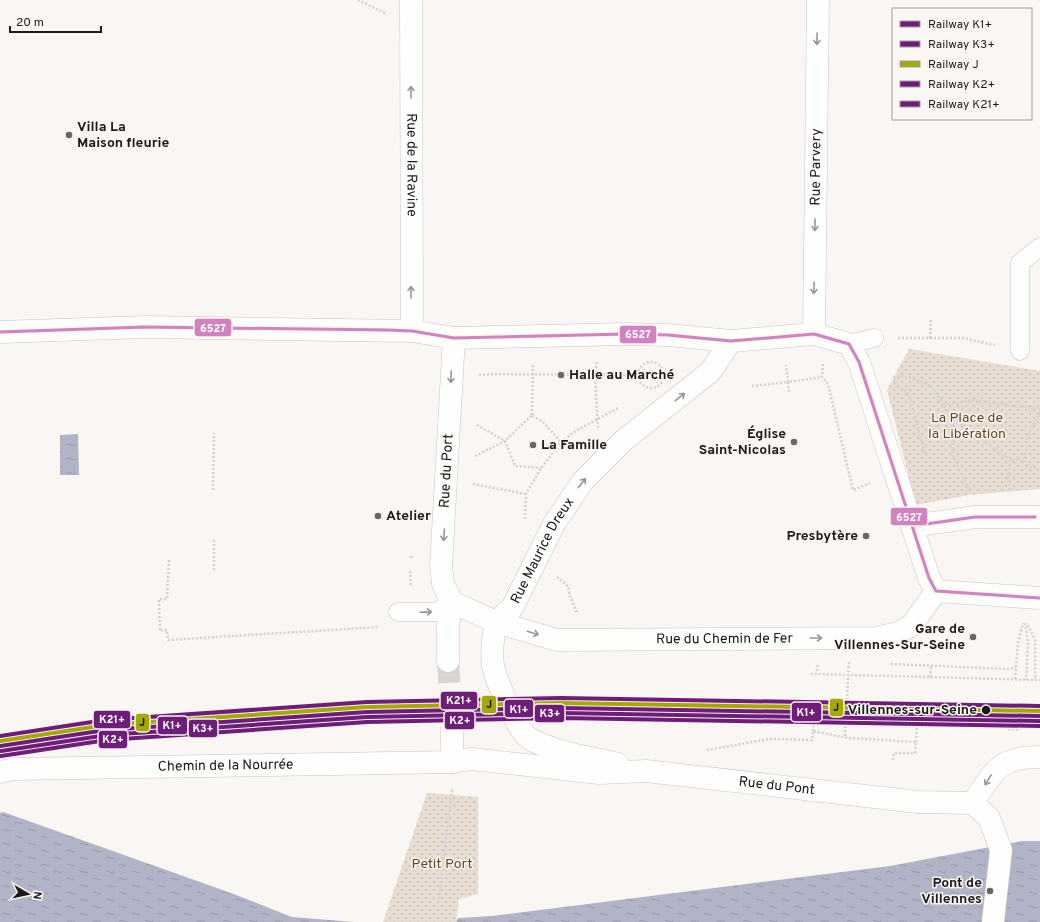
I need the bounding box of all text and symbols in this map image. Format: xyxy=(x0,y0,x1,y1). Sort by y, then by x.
scale bar xyxy=(10,8,101,34)
legend xyxy=(892,8,1032,120)
text: 20 m xyxy=(16,15,44,31)
text: Railway K1+ xyxy=(928,17,992,33)
one-way arrow xyxy=(813,32,821,45)
text: Railway K3+ xyxy=(928,37,995,53)
text: Railway J xyxy=(928,57,979,73)
text: Railway K2+ xyxy=(928,77,995,93)
one-way arrow xyxy=(407,86,415,99)
text: Railway K21+ xyxy=(928,97,1000,113)
street label: Rue de la Ravine xyxy=(403,113,420,217)
place label: Villa La Maison fleurie xyxy=(77,119,169,152)
street label: Rue Parvery xyxy=(807,128,825,206)
marker: Villa La Maison fleurie xyxy=(64,130,74,140)
one-way arrow xyxy=(811,218,819,231)
one-way arrow xyxy=(810,281,818,294)
one-way arrow xyxy=(408,286,415,299)
line badge: 6527 xyxy=(194,318,232,337)
text: 6527 xyxy=(200,322,226,336)
line badge: 6527 xyxy=(619,325,657,344)
text: 6527 xyxy=(625,328,651,342)
place label: Halle au Marché xyxy=(569,367,675,384)
one-way arrow xyxy=(448,370,455,383)
marker: Halle au Marché xyxy=(556,370,566,380)
one-way arrow xyxy=(674,393,685,402)
park label: La Place de la Libération xyxy=(928,410,1006,443)
place label: Église Saint-Nicolas xyxy=(699,425,786,459)
street label: Rue du Port xyxy=(437,433,457,509)
place label: La Famille xyxy=(541,437,607,454)
marker: Église Saint-Nicolas xyxy=(789,437,799,447)
marker: La Famille xyxy=(528,440,538,450)
one-way arrow xyxy=(578,477,586,488)
street label: Rue Maurice Dreux xyxy=(507,494,578,607)
line badge: 6527 xyxy=(890,507,928,526)
place label: Atelier xyxy=(386,508,431,525)
marker: Atelier xyxy=(373,511,383,521)
text: 6527 xyxy=(896,511,922,525)
one-way arrow xyxy=(440,528,447,541)
place label: Presbytère xyxy=(786,528,858,545)
marker: Presbytère xyxy=(861,531,871,541)
one-way arrow xyxy=(419,608,432,616)
place label: Gare de Villennes-Sur-Seine xyxy=(834,621,965,654)
one-way arrow xyxy=(526,630,539,637)
street label: Rue du Chemin de Fer xyxy=(656,630,794,648)
marker: Gare de Villennes-Sur-Seine xyxy=(968,632,978,642)
one-way arrow xyxy=(809,634,822,642)
line badge: K21+ xyxy=(440,691,478,710)
text: K21+ xyxy=(446,694,472,708)
line badge: J xyxy=(481,695,497,714)
text: J xyxy=(486,698,492,712)
line badge: J xyxy=(829,698,844,717)
line badge: K1+ xyxy=(504,699,534,718)
text: J xyxy=(833,701,839,715)
line badge: K1+ xyxy=(791,702,822,722)
place label: Villennes-sur-Seine xyxy=(848,702,977,719)
text: K1+ xyxy=(509,703,529,717)
line badge: K3+ xyxy=(534,704,565,723)
marker: Villennes-sur-Seine xyxy=(980,704,992,716)
text: K1+ xyxy=(796,706,816,720)
text: K3+ xyxy=(539,707,561,721)
line badge: K21+ xyxy=(93,710,131,729)
line badge: K2+ xyxy=(444,711,475,730)
text: K21+ xyxy=(99,713,125,727)
line badge: J xyxy=(135,713,150,732)
text: K2+ xyxy=(449,714,471,728)
text: J xyxy=(139,716,145,730)
line badge: K1+ xyxy=(157,716,188,735)
text: K1+ xyxy=(162,719,182,733)
line badge: K3+ xyxy=(188,719,218,738)
text: K3+ xyxy=(192,722,214,736)
line badge: K2+ xyxy=(98,730,128,749)
text: K2+ xyxy=(102,733,124,747)
street label: Chemin de la Nourrée xyxy=(158,756,294,775)
street label: Rue du Pont xyxy=(738,773,816,799)
one-way arrow xyxy=(984,774,992,785)
park label: Petit Port xyxy=(412,856,472,873)
north arrow xyxy=(8,874,48,914)
place label: Pont de Villennes xyxy=(921,875,982,908)
marker: Pont de Villennes xyxy=(985,886,995,896)
text: N xyxy=(29,890,44,900)

